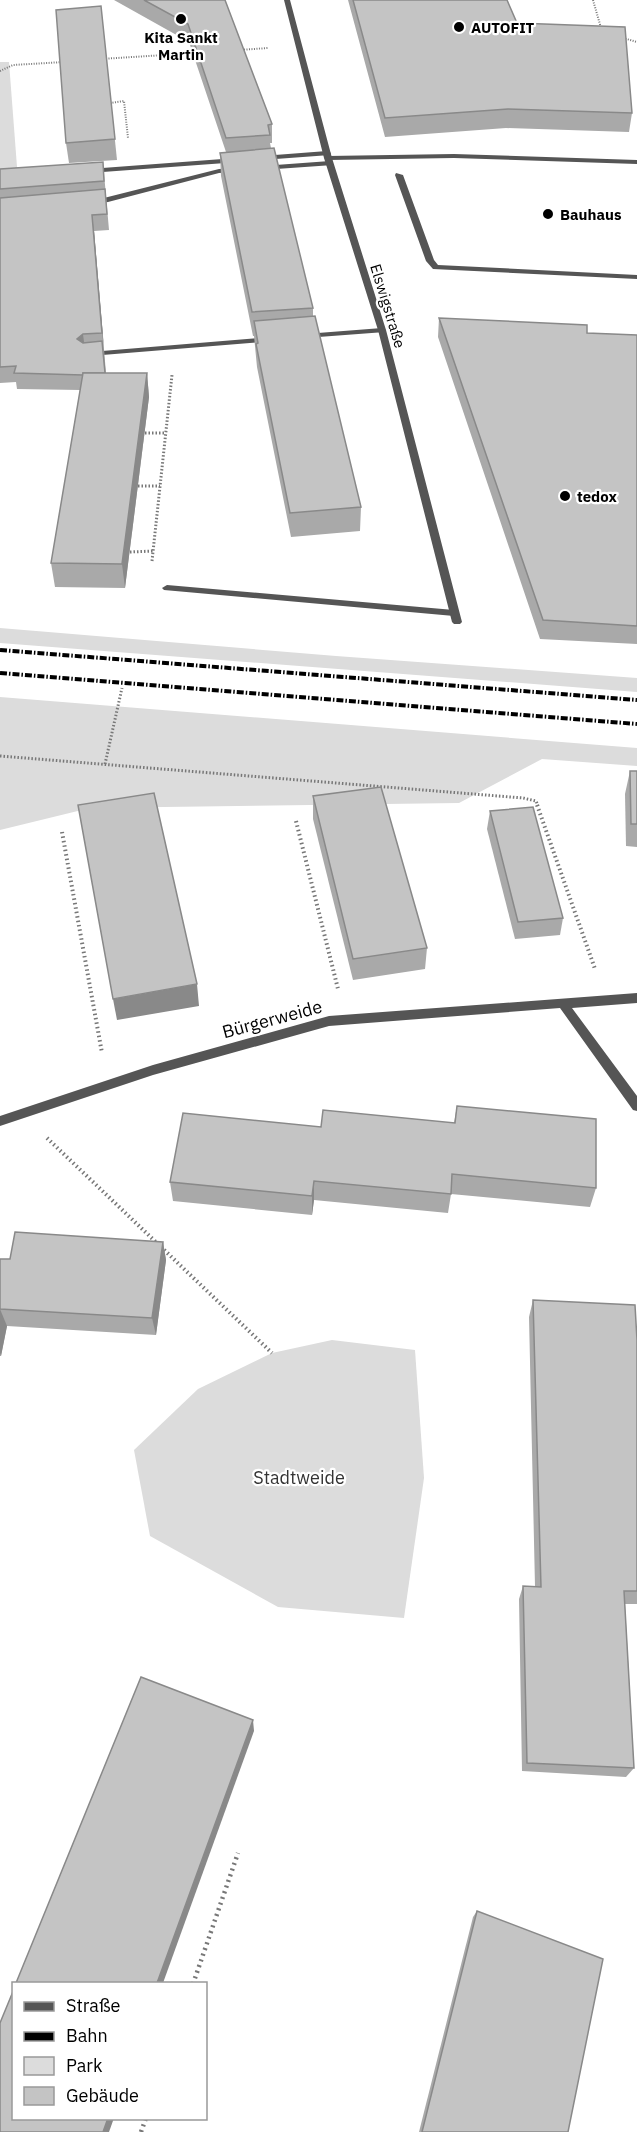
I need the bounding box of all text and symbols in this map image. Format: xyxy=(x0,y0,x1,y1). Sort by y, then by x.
marker: Kita Sankt Martin xyxy=(174,12,188,26)
place label: AUTOFIT xyxy=(471,18,535,37)
marker: AUTOFIT xyxy=(452,20,466,34)
place label: Kita Sankt Martin xyxy=(144,28,218,64)
place label: Bauhaus xyxy=(560,205,622,224)
marker: Bauhaus xyxy=(541,207,555,221)
street label: Elswigstraße xyxy=(366,262,410,350)
place label: tedox xyxy=(577,487,617,506)
marker: tedox xyxy=(558,489,572,503)
street label: Bürgerweide xyxy=(219,995,325,1043)
park label: Stadtweide xyxy=(253,1466,345,1489)
legend xyxy=(12,1982,207,2120)
text: Straße xyxy=(66,1994,120,2017)
text: Bahn xyxy=(66,2024,108,2047)
text: Park xyxy=(66,2054,103,2077)
text: Gebäude xyxy=(66,2084,139,2107)

